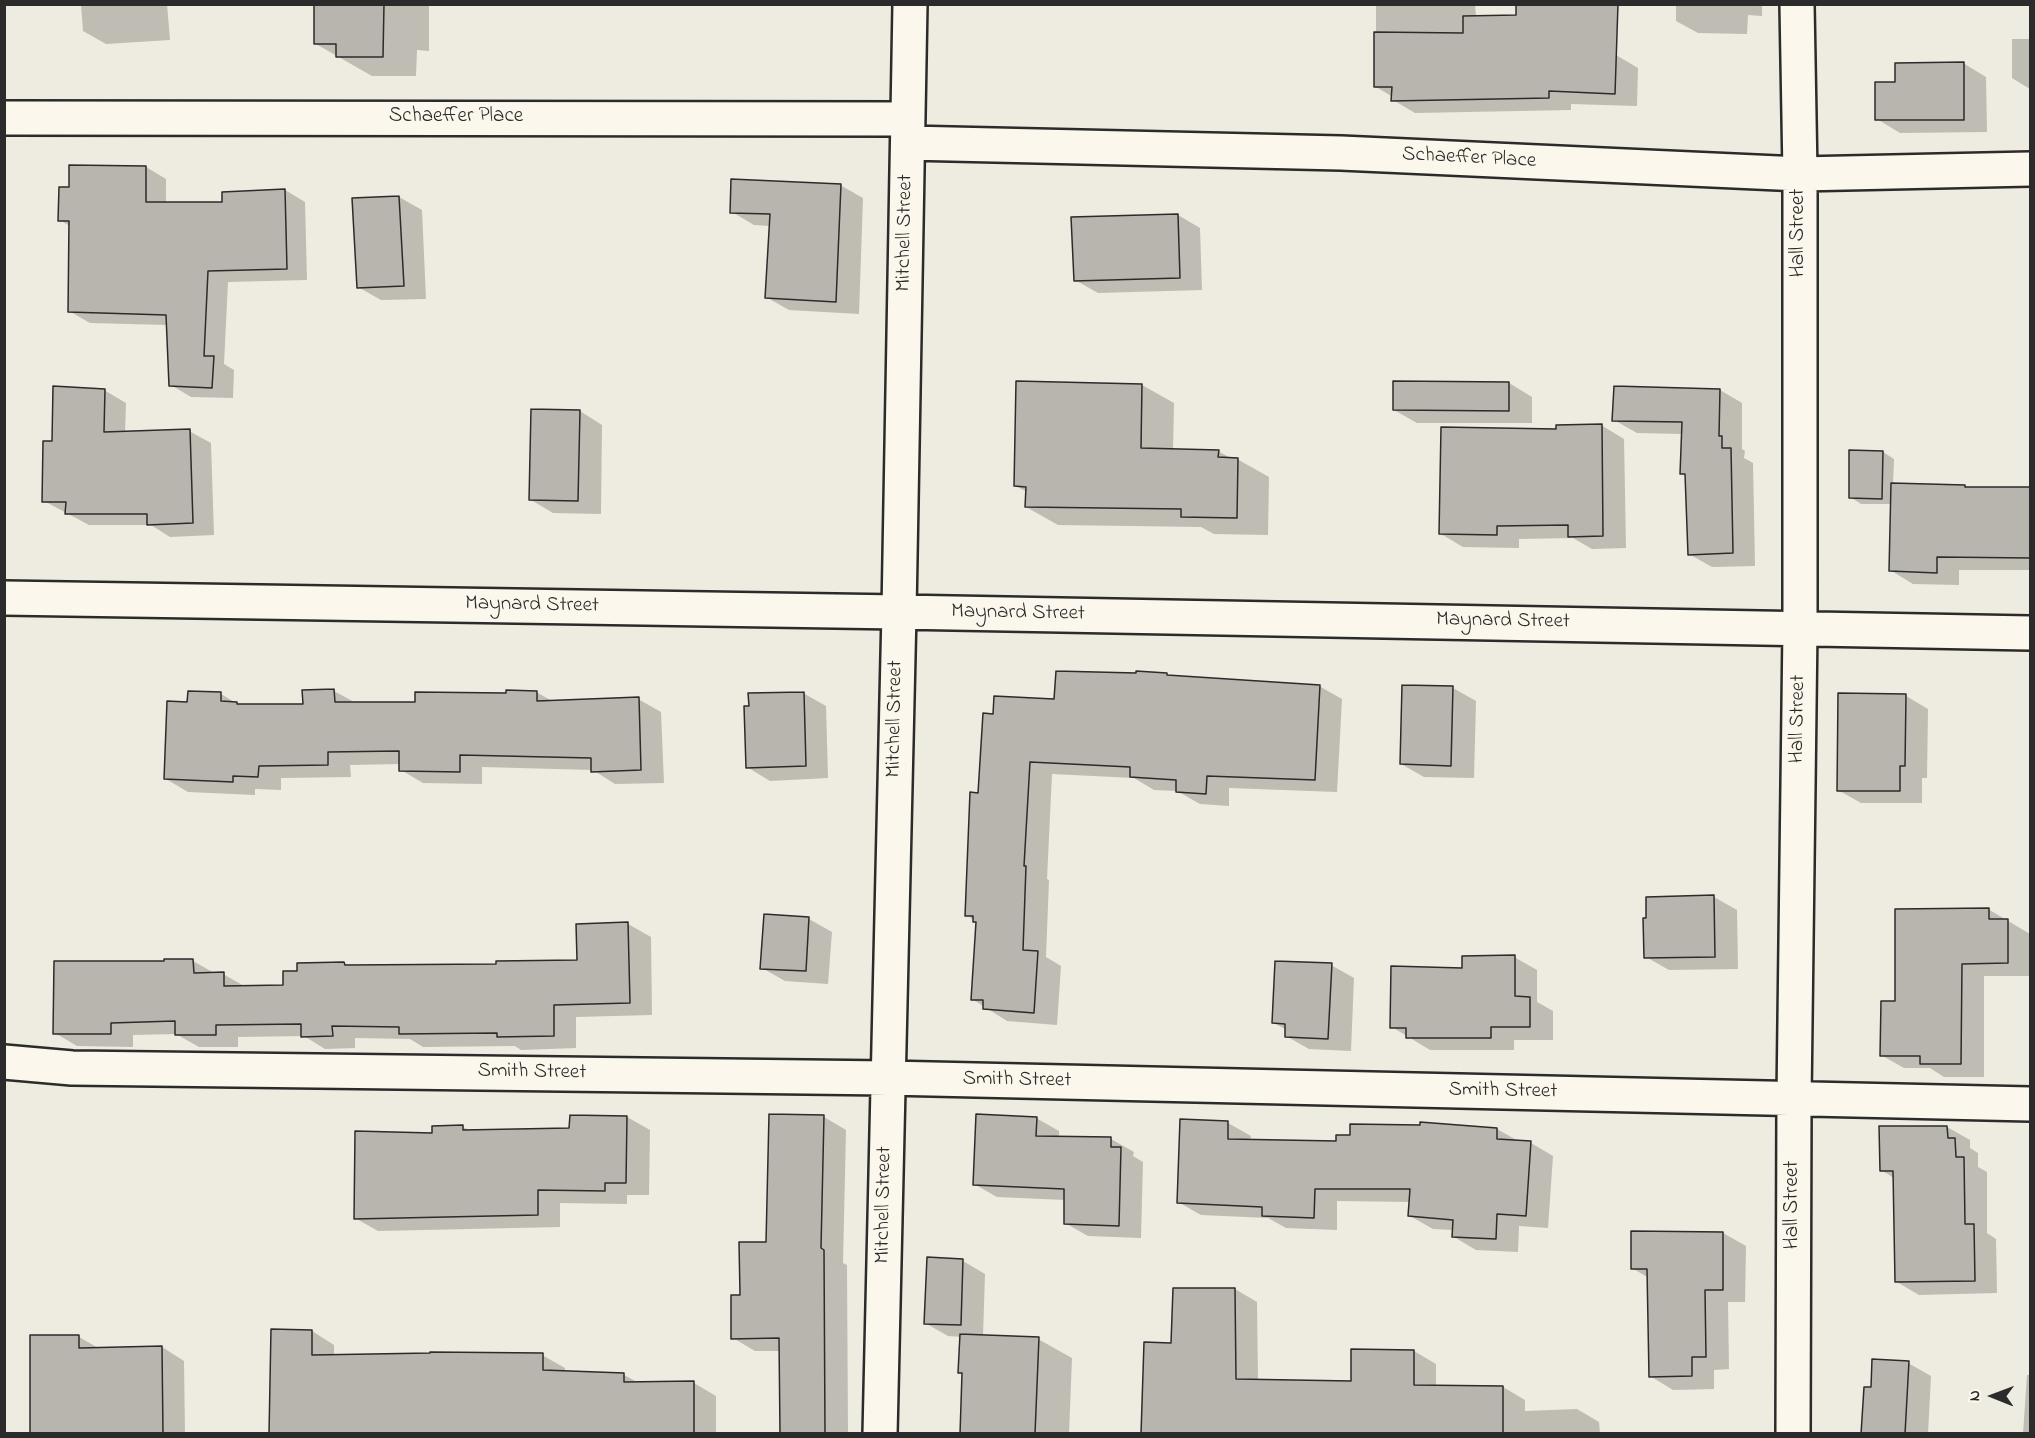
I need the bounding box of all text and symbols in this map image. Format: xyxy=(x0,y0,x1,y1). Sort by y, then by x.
street label: Schaeffer Place xyxy=(389,105,523,131)
street label: Schaeffer Place xyxy=(1401,143,1537,175)
street label: Mitchell Street xyxy=(892,174,920,292)
street label: Hall Street xyxy=(1787,189,1813,277)
street label: Maynard Street xyxy=(465,592,599,620)
street label: Maynard Street xyxy=(951,600,1085,628)
street label: Maynard Street xyxy=(1436,608,1570,636)
street label: Mitchell Street xyxy=(882,660,910,778)
street label: Hall Street xyxy=(1786,674,1812,764)
street label: Smith Street xyxy=(477,1059,587,1087)
street label: Smith Street xyxy=(962,1067,1072,1095)
street label: Smith Street xyxy=(1448,1078,1558,1106)
street label: Mitchell Street xyxy=(871,1146,899,1264)
street label: Hall Street xyxy=(1781,1161,1807,1249)
north arrow xyxy=(1963,1366,2023,1426)
text: N xyxy=(1963,1390,1987,1401)

